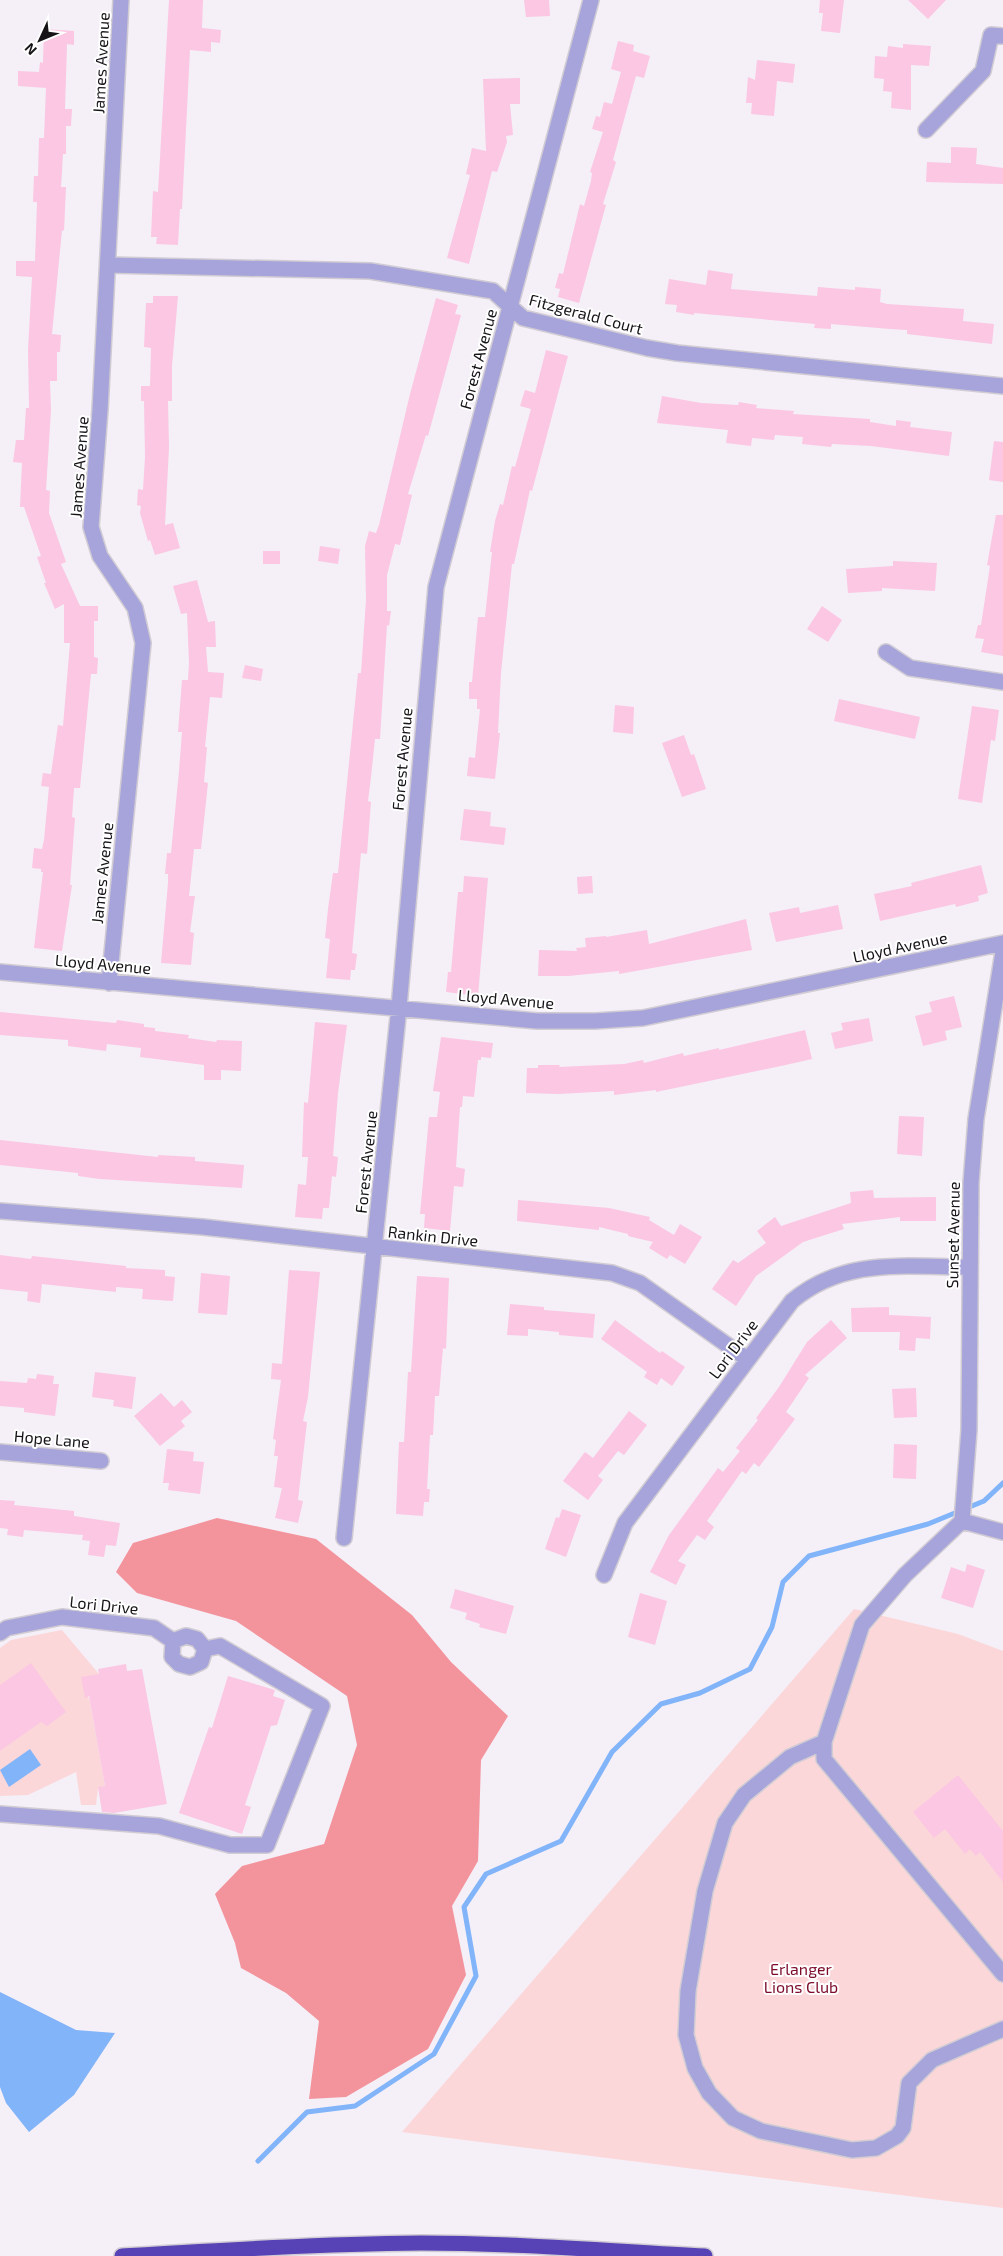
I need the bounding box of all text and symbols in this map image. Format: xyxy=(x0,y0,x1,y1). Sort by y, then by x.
street label: James Avenue xyxy=(88,12,113,114)
north arrow xyxy=(15,15,65,65)
text: N xyxy=(21,40,40,59)
street label: Fitzgerald Court xyxy=(527,289,645,338)
street label: Forest Avenue xyxy=(455,307,500,411)
street label: James Avenue xyxy=(65,416,92,518)
street label: Forest Avenue xyxy=(388,707,415,811)
street label: James Avenue xyxy=(87,821,116,925)
street label: Lloyd Avenue xyxy=(851,927,949,966)
street label: Lloyd Avenue xyxy=(54,950,152,977)
street label: Lloyd Avenue xyxy=(457,985,555,1012)
street label: Forest Avenue xyxy=(351,1110,380,1214)
street label: Sunset Avenue xyxy=(942,1181,963,1289)
street label: Rankin Drive xyxy=(387,1221,479,1250)
street label: Lori Drive xyxy=(704,1315,761,1382)
street label: Hope Lane xyxy=(13,1426,91,1451)
street label: Lori Drive xyxy=(69,1591,139,1618)
park label: Erlanger Lions Club xyxy=(764,1959,838,1996)

